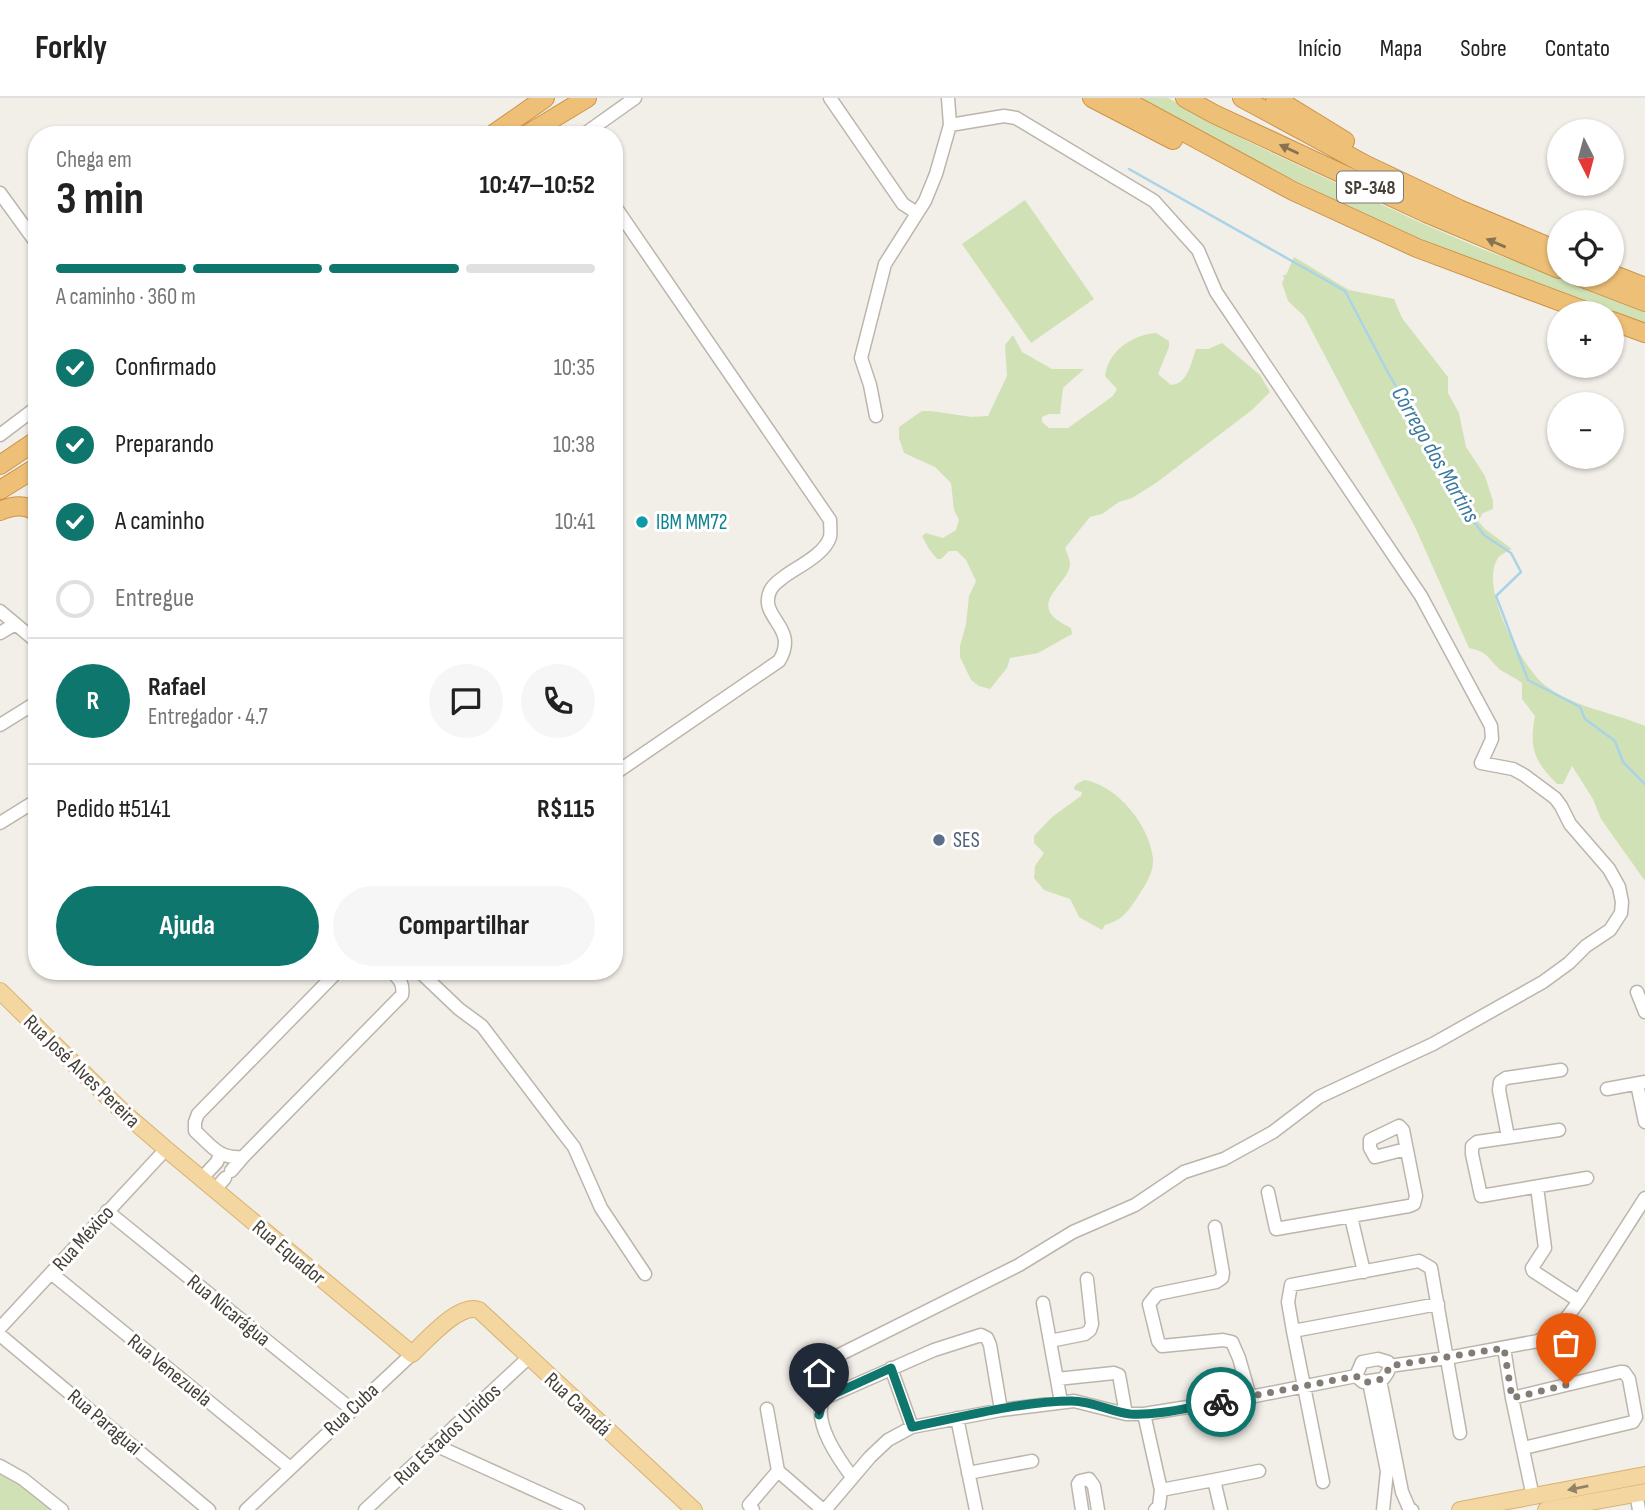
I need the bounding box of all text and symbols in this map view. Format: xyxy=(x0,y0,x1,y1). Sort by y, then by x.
text: Forkly xyxy=(35,28,107,68)
text: Início xyxy=(1298,34,1342,63)
text: Mapa xyxy=(1380,34,1422,63)
text: Sobre xyxy=(1460,34,1507,63)
text: Contato xyxy=(1545,34,1610,63)
north arrow xyxy=(1547,119,1624,196)
map controls xyxy=(1547,119,1624,469)
one-way arrow xyxy=(1279,143,1299,155)
text: Chega em xyxy=(56,146,132,174)
text: 10:47–10:52 xyxy=(479,170,595,201)
text: 3 min xyxy=(56,172,144,227)
road number: SP-348 xyxy=(1337,172,1403,202)
button: locate xyxy=(1547,210,1624,287)
one-way arrow xyxy=(1486,237,1506,249)
text: A caminho · 360 m xyxy=(56,283,196,311)
button: + xyxy=(1547,301,1624,378)
icon: check xyxy=(56,349,94,387)
text: Confirmado xyxy=(115,352,216,383)
text: 10:35 xyxy=(554,354,595,382)
water label: Córrego dos Martins xyxy=(1385,381,1485,528)
button: − xyxy=(1547,392,1624,469)
icon: check xyxy=(56,426,94,464)
text: Preparando xyxy=(115,429,214,460)
text: 10:38 xyxy=(553,431,595,459)
icon: check xyxy=(56,503,94,541)
text: A caminho xyxy=(115,506,205,537)
text: 10:41 xyxy=(555,508,595,536)
place label: IBM MM72 xyxy=(656,510,727,535)
marker: IBM MM72 xyxy=(634,514,650,530)
text: Entregue xyxy=(115,583,194,614)
button: chat xyxy=(429,664,503,738)
button: phone xyxy=(521,664,595,738)
text: Rafael xyxy=(148,672,206,703)
text: R xyxy=(87,686,99,717)
text: Entregador · 4.7 xyxy=(148,703,268,731)
text: Pedido #5141 xyxy=(56,794,170,825)
text: R$115 xyxy=(537,794,595,825)
place label: SES xyxy=(953,828,980,853)
marker: SES xyxy=(931,832,947,848)
button: Ajuda xyxy=(56,886,319,966)
button: Compartilhar xyxy=(333,886,595,966)
street label: Rua José Alves Pereira xyxy=(18,1010,145,1133)
street label: Rua México xyxy=(47,1200,119,1276)
street label: Rua Equador xyxy=(247,1215,330,1290)
street label: Rua Nicarágua xyxy=(182,1269,275,1351)
pin xyxy=(1536,1313,1596,1385)
icon: bag xyxy=(1547,1324,1585,1362)
street label: Rua Venezuela xyxy=(122,1329,217,1412)
pin xyxy=(789,1343,849,1415)
icon: home xyxy=(800,1354,838,1392)
street label: Rua Canadá xyxy=(539,1367,616,1441)
courier xyxy=(1186,1367,1256,1437)
street label: Rua Cuba xyxy=(319,1378,384,1441)
street label: Rua Estados Unidos xyxy=(389,1378,506,1490)
icon: bike xyxy=(1202,1383,1240,1421)
street label: Rua Paraguai xyxy=(62,1384,147,1461)
one-way arrow xyxy=(1567,1483,1589,1494)

